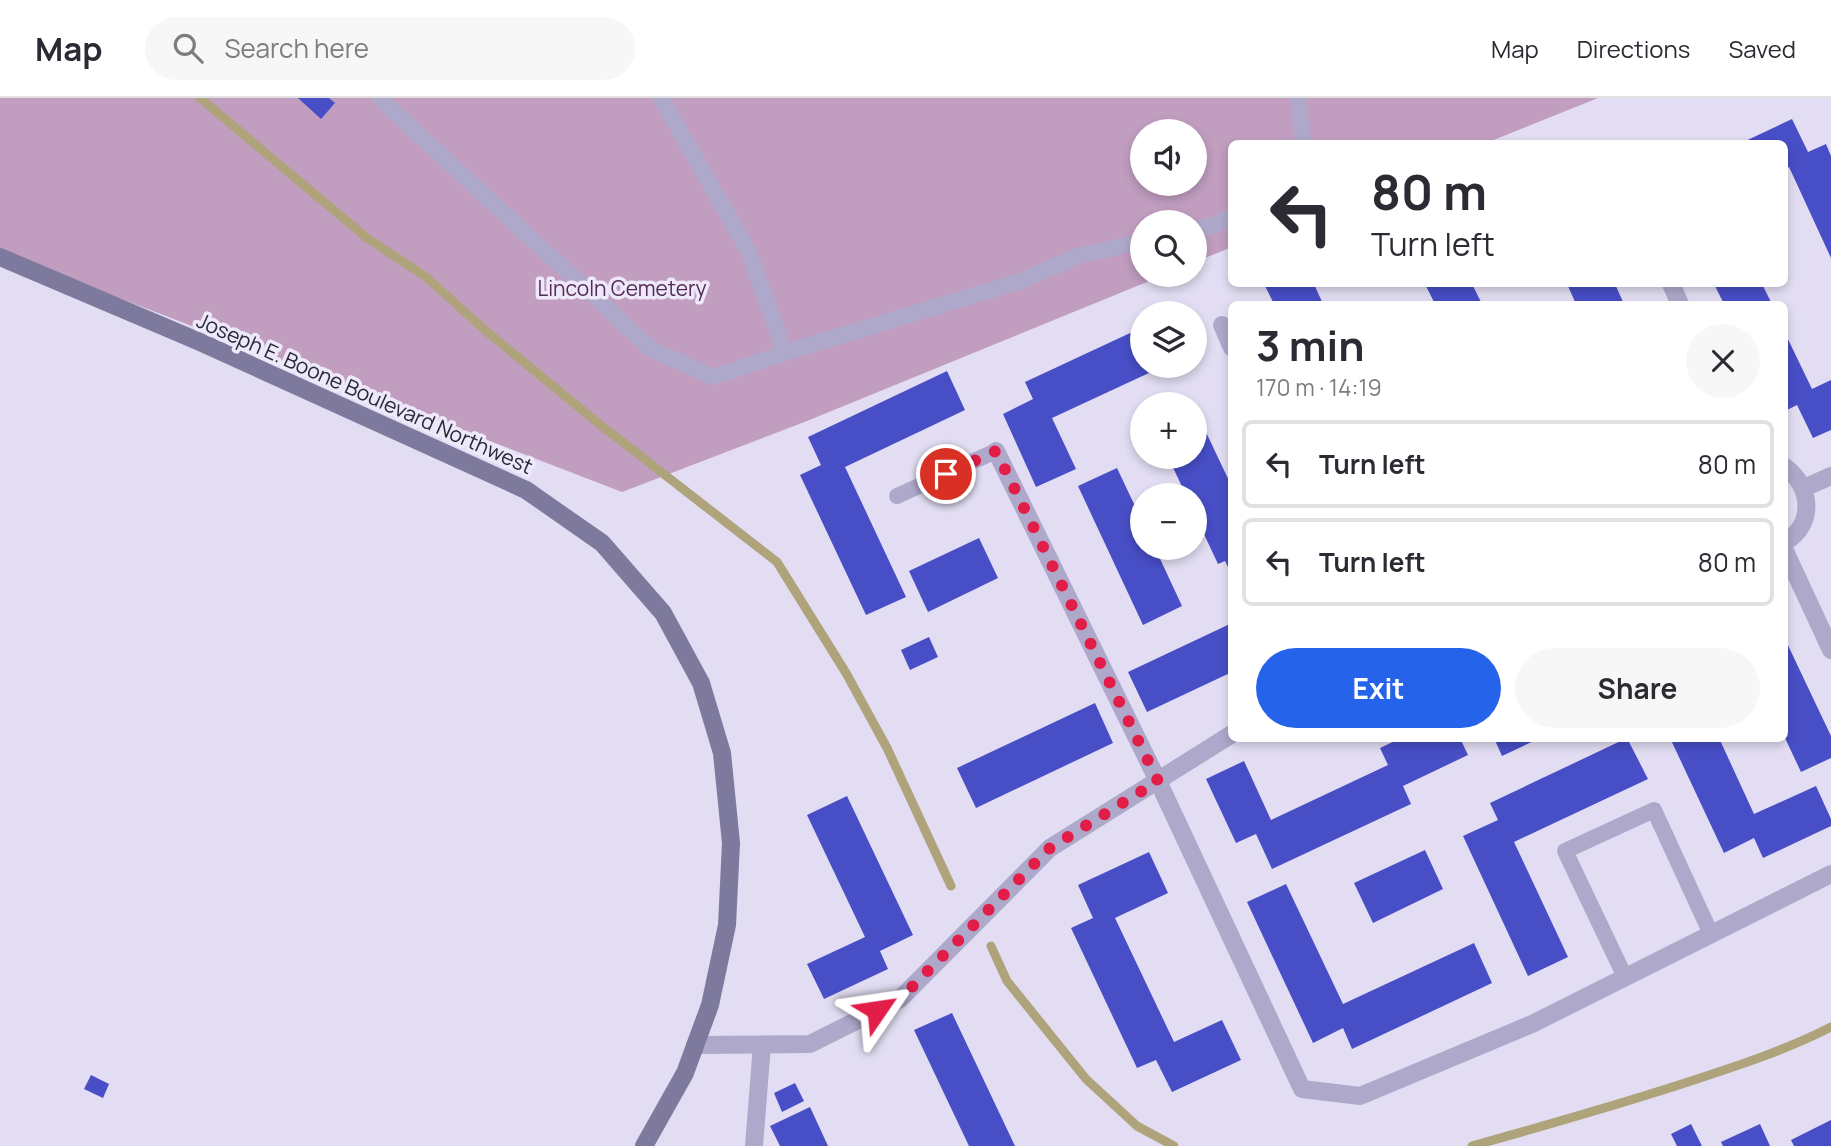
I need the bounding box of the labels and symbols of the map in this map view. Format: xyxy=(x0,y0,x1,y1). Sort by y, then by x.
park label: Lincoln Cemetery xyxy=(537,274,707,302)
street label: Joseph E. Boone Boulevard Northwest xyxy=(193,306,537,480)
pin xyxy=(916,444,976,504)
position arrow xyxy=(840,973,914,1047)

